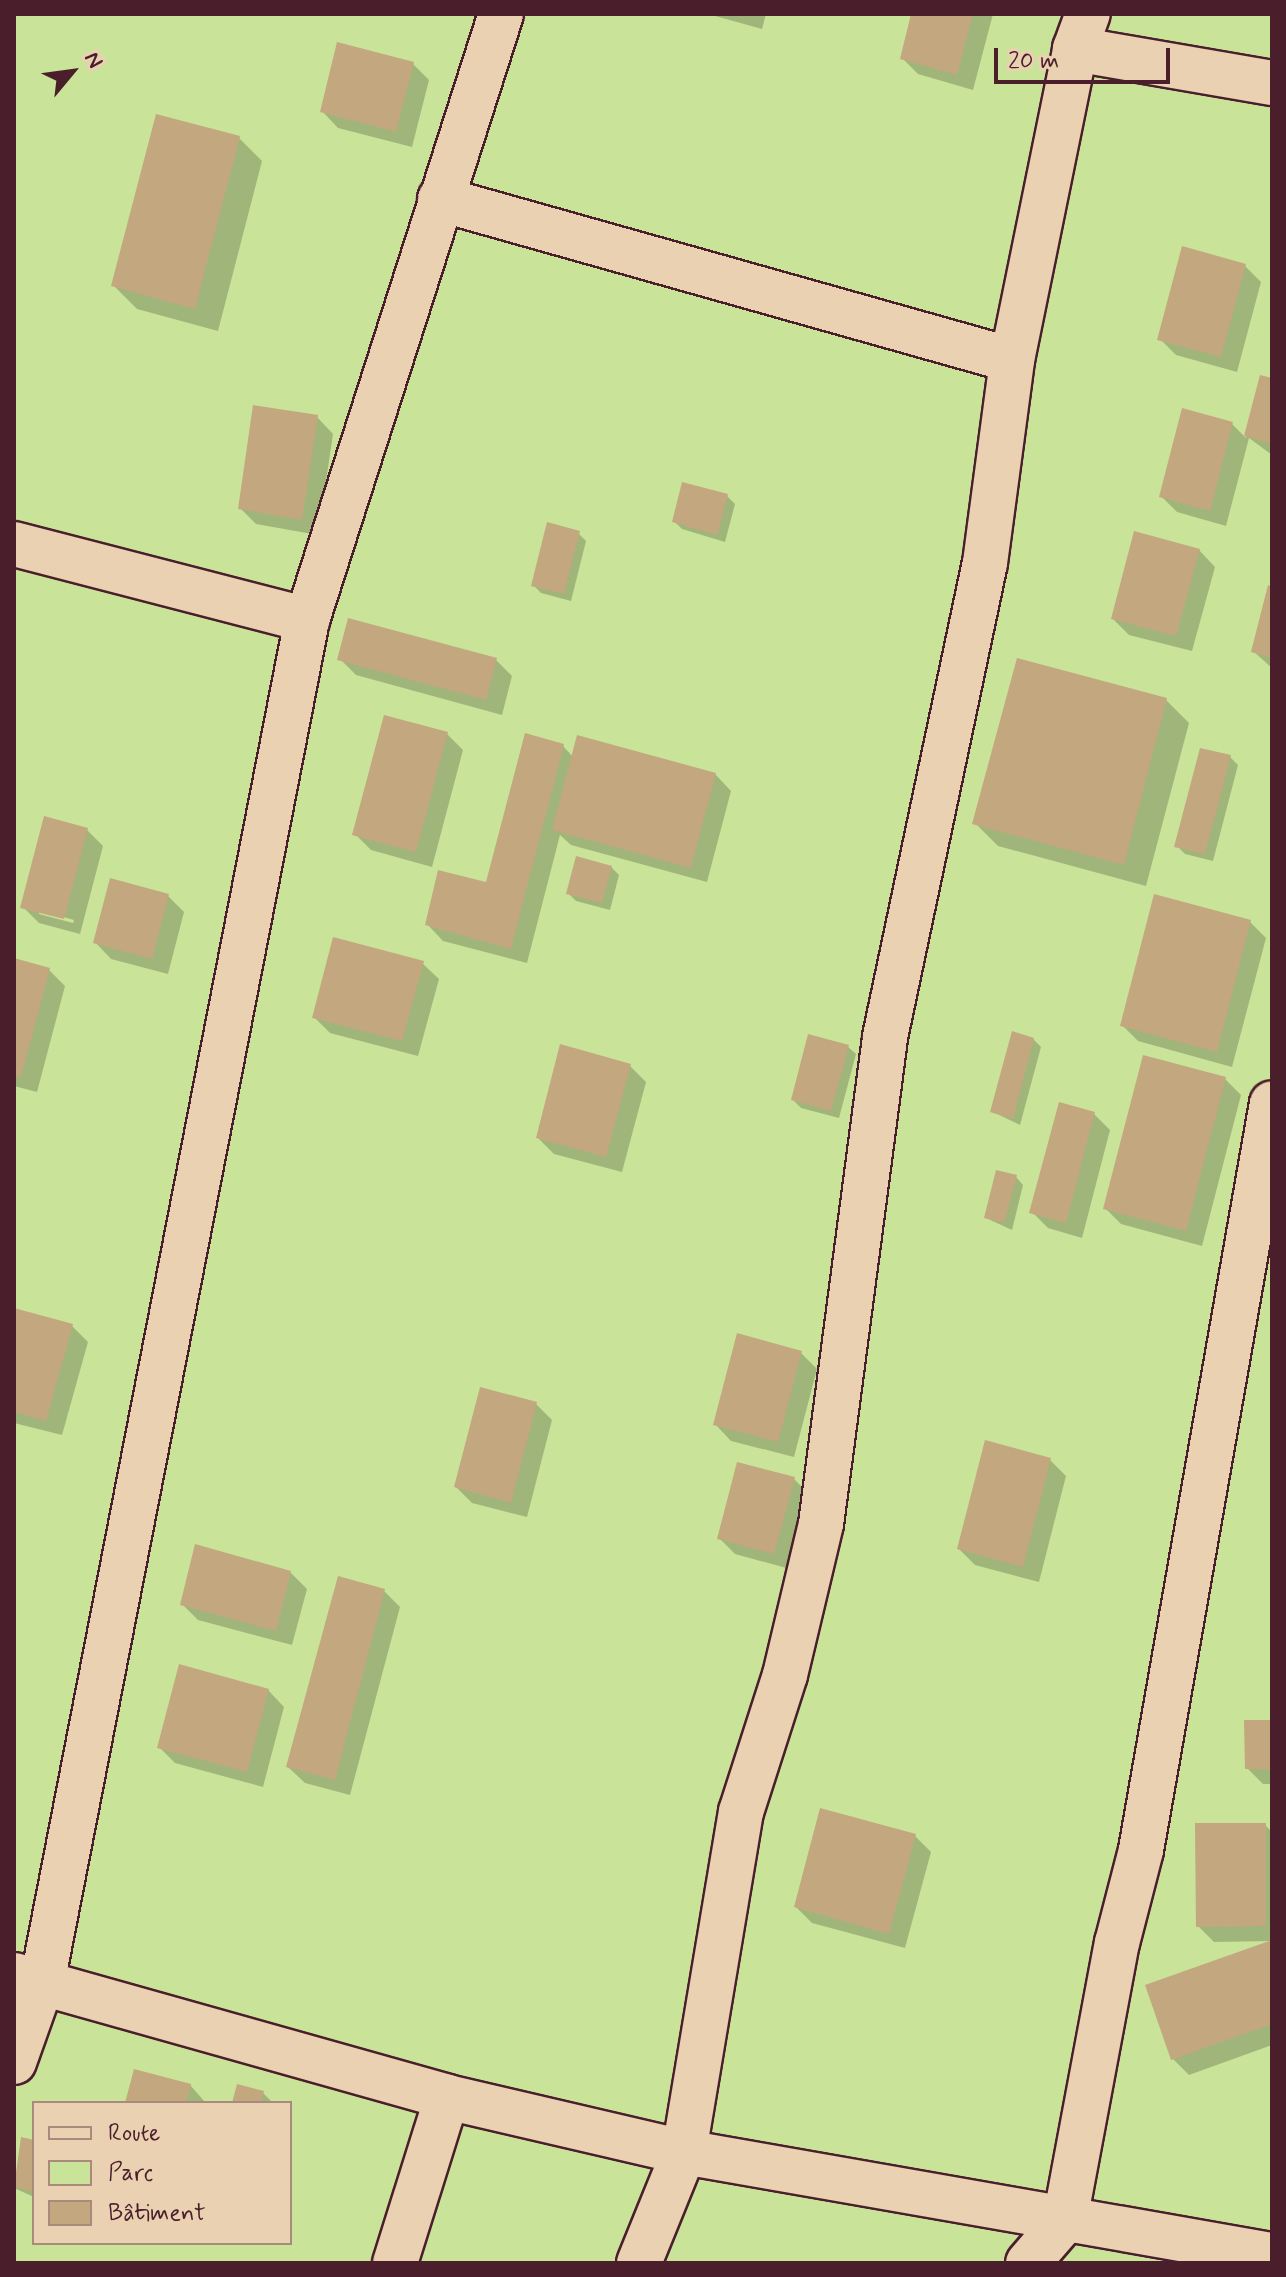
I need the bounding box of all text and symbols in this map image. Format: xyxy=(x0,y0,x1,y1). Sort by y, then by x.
north arrow xyxy=(32,32,112,112)
scale bar xyxy=(998,32,1174,82)
text: 20 m xyxy=(1008,46,1059,77)
text: N xyxy=(77,47,109,74)
legend xyxy=(32,2101,292,2245)
text: Route xyxy=(108,2118,160,2149)
text: Parc xyxy=(108,2158,153,2189)
text: Bâtiment xyxy=(108,2198,206,2229)

